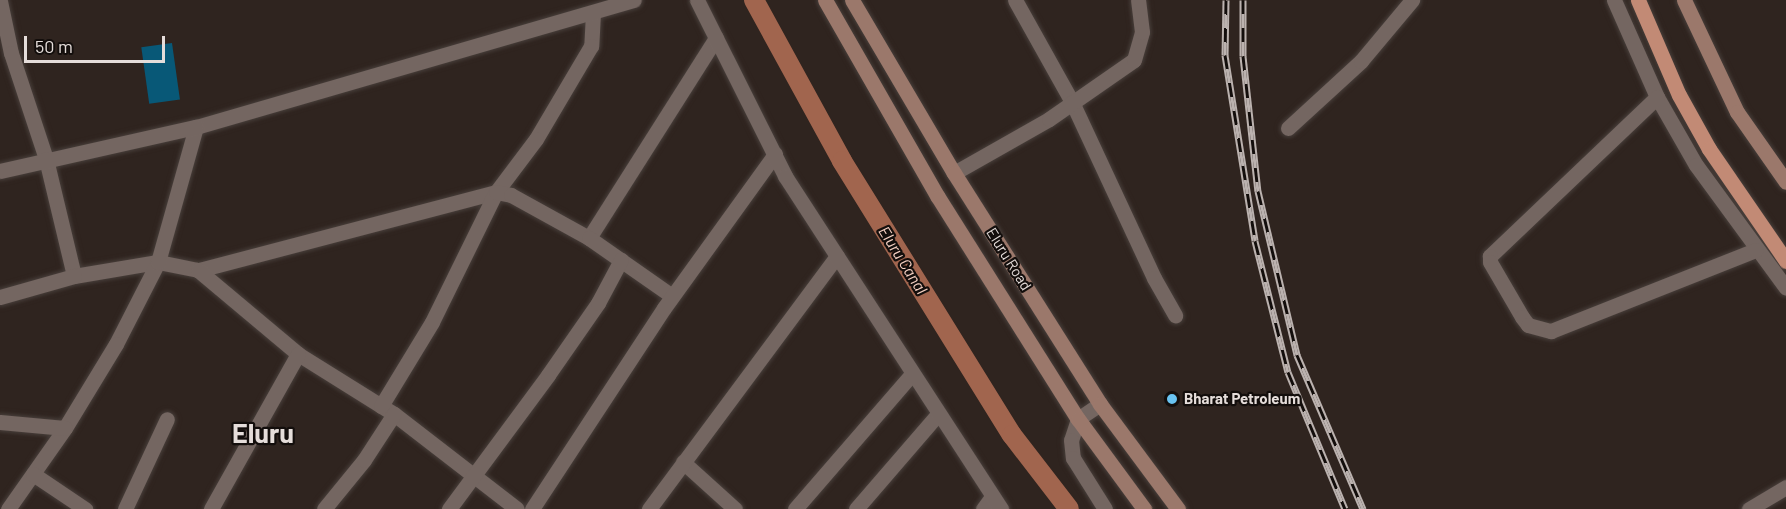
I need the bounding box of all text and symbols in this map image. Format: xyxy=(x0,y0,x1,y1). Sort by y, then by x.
scale bar xyxy=(27,24,168,62)
text: 50 m xyxy=(35,35,73,57)
water label: Eluru Canal xyxy=(875,222,931,298)
street label: Eluru Road xyxy=(983,224,1035,294)
place label: Bharat Petroleum xyxy=(1184,390,1300,408)
marker: Bharat Petroleum xyxy=(1165,392,1179,406)
district label: Eluru xyxy=(232,417,294,449)

